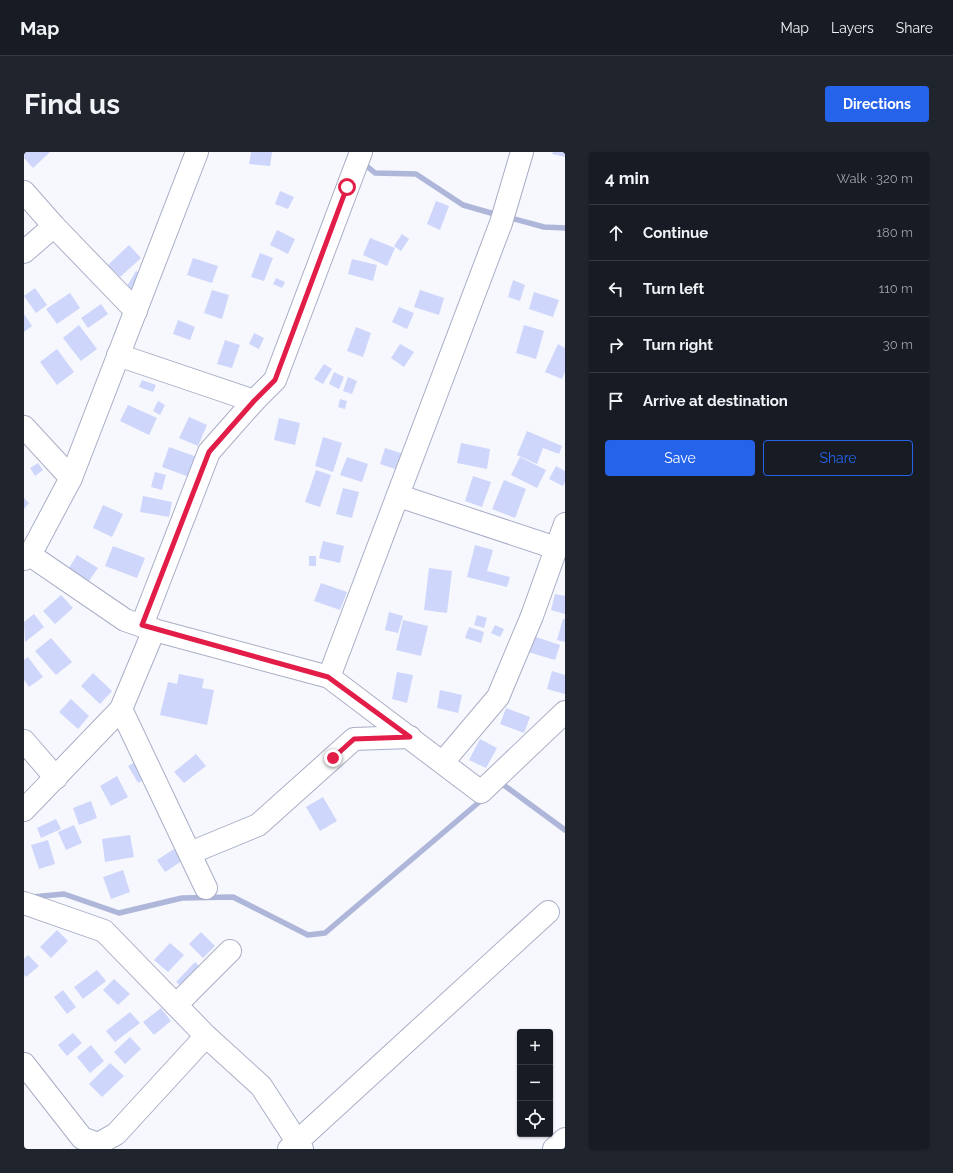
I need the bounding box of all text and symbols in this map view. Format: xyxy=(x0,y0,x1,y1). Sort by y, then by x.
text: Map xyxy=(20,17,59,39)
text: Map xyxy=(781,20,809,36)
text: Layers xyxy=(831,20,874,36)
text: Share xyxy=(896,20,933,36)
button: Directions xyxy=(825,86,929,122)
text: Find us xyxy=(24,88,120,121)
text: 4 min xyxy=(605,168,649,188)
text: Walk · 320 m xyxy=(837,171,913,186)
route start xyxy=(338,178,356,196)
icon: ahead xyxy=(605,222,627,244)
text: Continue xyxy=(643,224,708,242)
text: 180 m xyxy=(877,225,913,240)
icon: left xyxy=(605,278,627,300)
text: Turn left xyxy=(643,280,704,298)
text: 110 m xyxy=(879,281,913,296)
icon: right xyxy=(605,334,627,356)
text: Turn right xyxy=(643,336,713,354)
text: 30 m xyxy=(883,337,913,352)
icon: arrive xyxy=(605,390,627,412)
text: Arrive at destination xyxy=(643,392,788,410)
button: Save xyxy=(605,440,755,476)
button: Share xyxy=(763,440,913,476)
route end xyxy=(324,749,342,767)
map controls xyxy=(517,1029,553,1137)
button: + xyxy=(517,1029,553,1065)
button: − xyxy=(517,1065,553,1101)
button: locate xyxy=(517,1101,553,1137)

